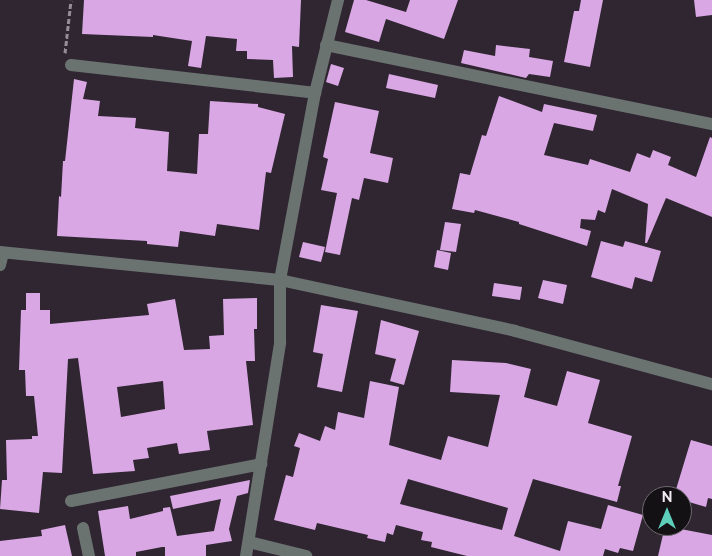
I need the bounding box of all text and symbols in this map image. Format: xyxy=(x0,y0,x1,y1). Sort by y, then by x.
north arrow xyxy=(642,486,692,536)
text: N xyxy=(662,489,672,505)

